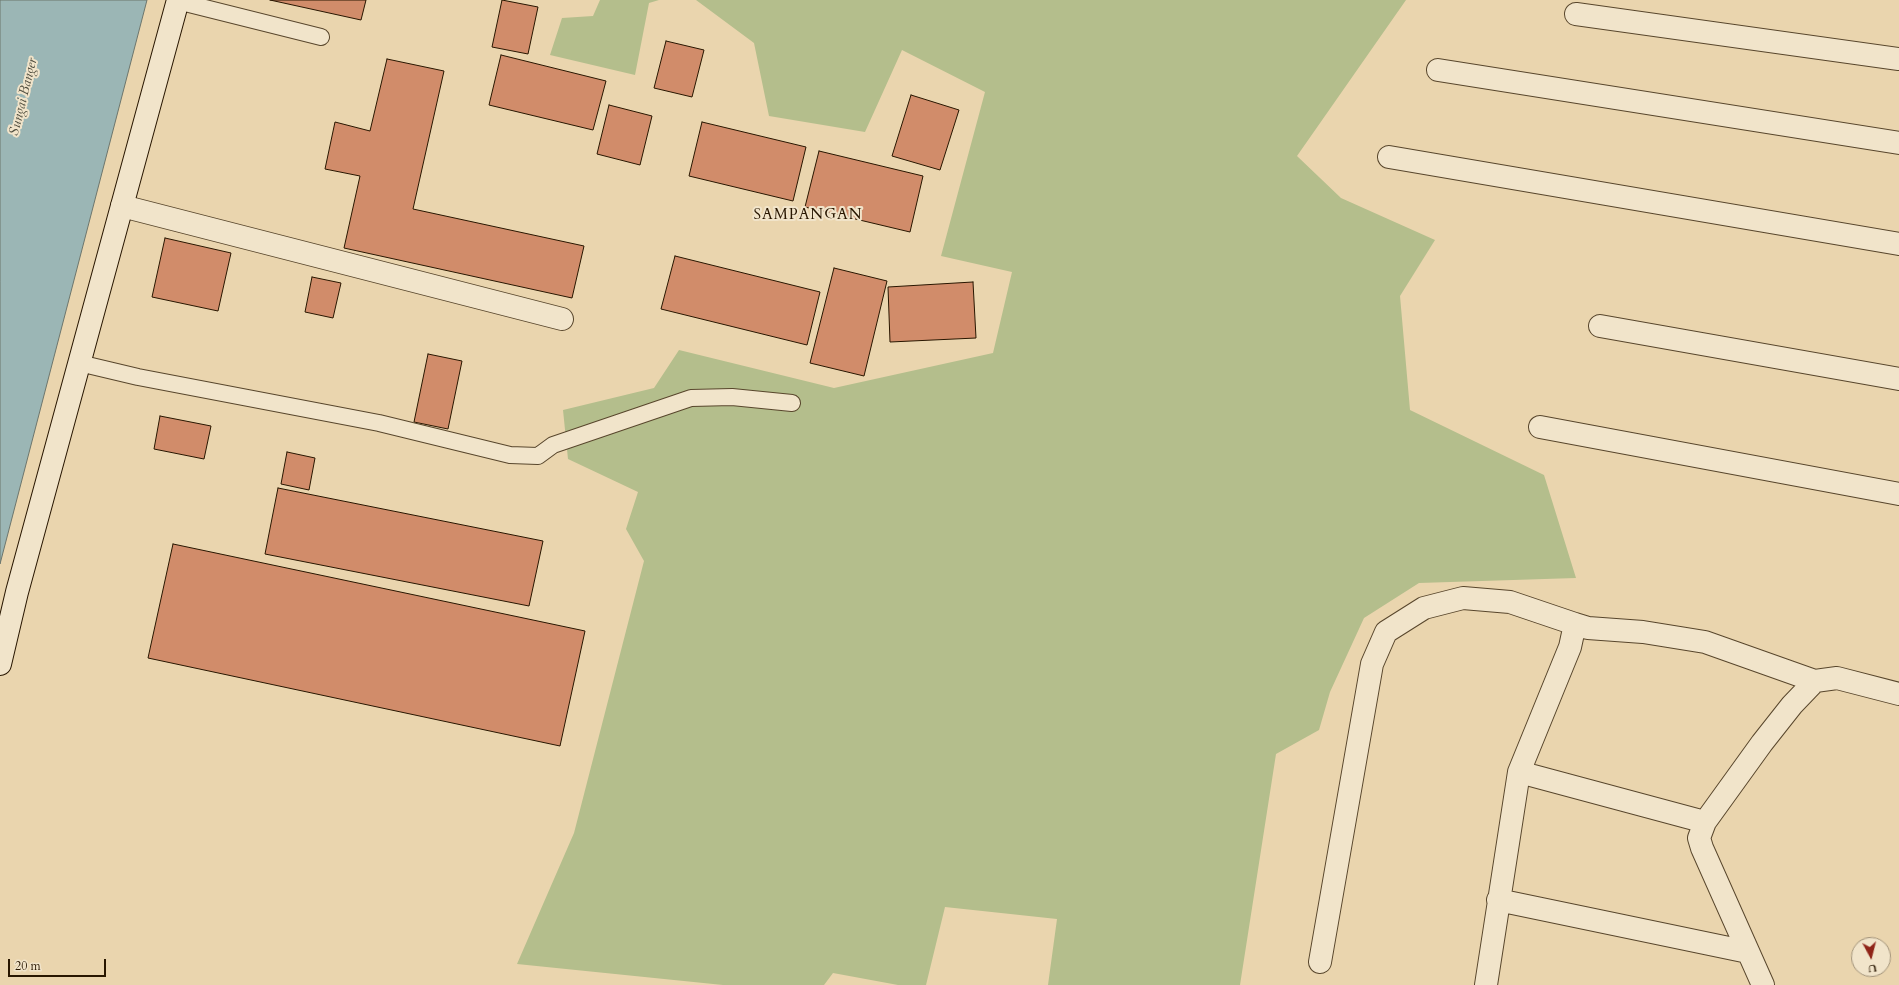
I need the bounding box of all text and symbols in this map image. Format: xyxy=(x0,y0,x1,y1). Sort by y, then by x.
water label: Sungai Banger xyxy=(6,57,42,137)
district label: SAMPANGAN xyxy=(754,207,862,225)
north arrow xyxy=(1851,937,1891,977)
scale bar xyxy=(10,951,108,977)
text: 20 m xyxy=(15,958,41,974)
text: U xyxy=(1867,960,1878,976)

